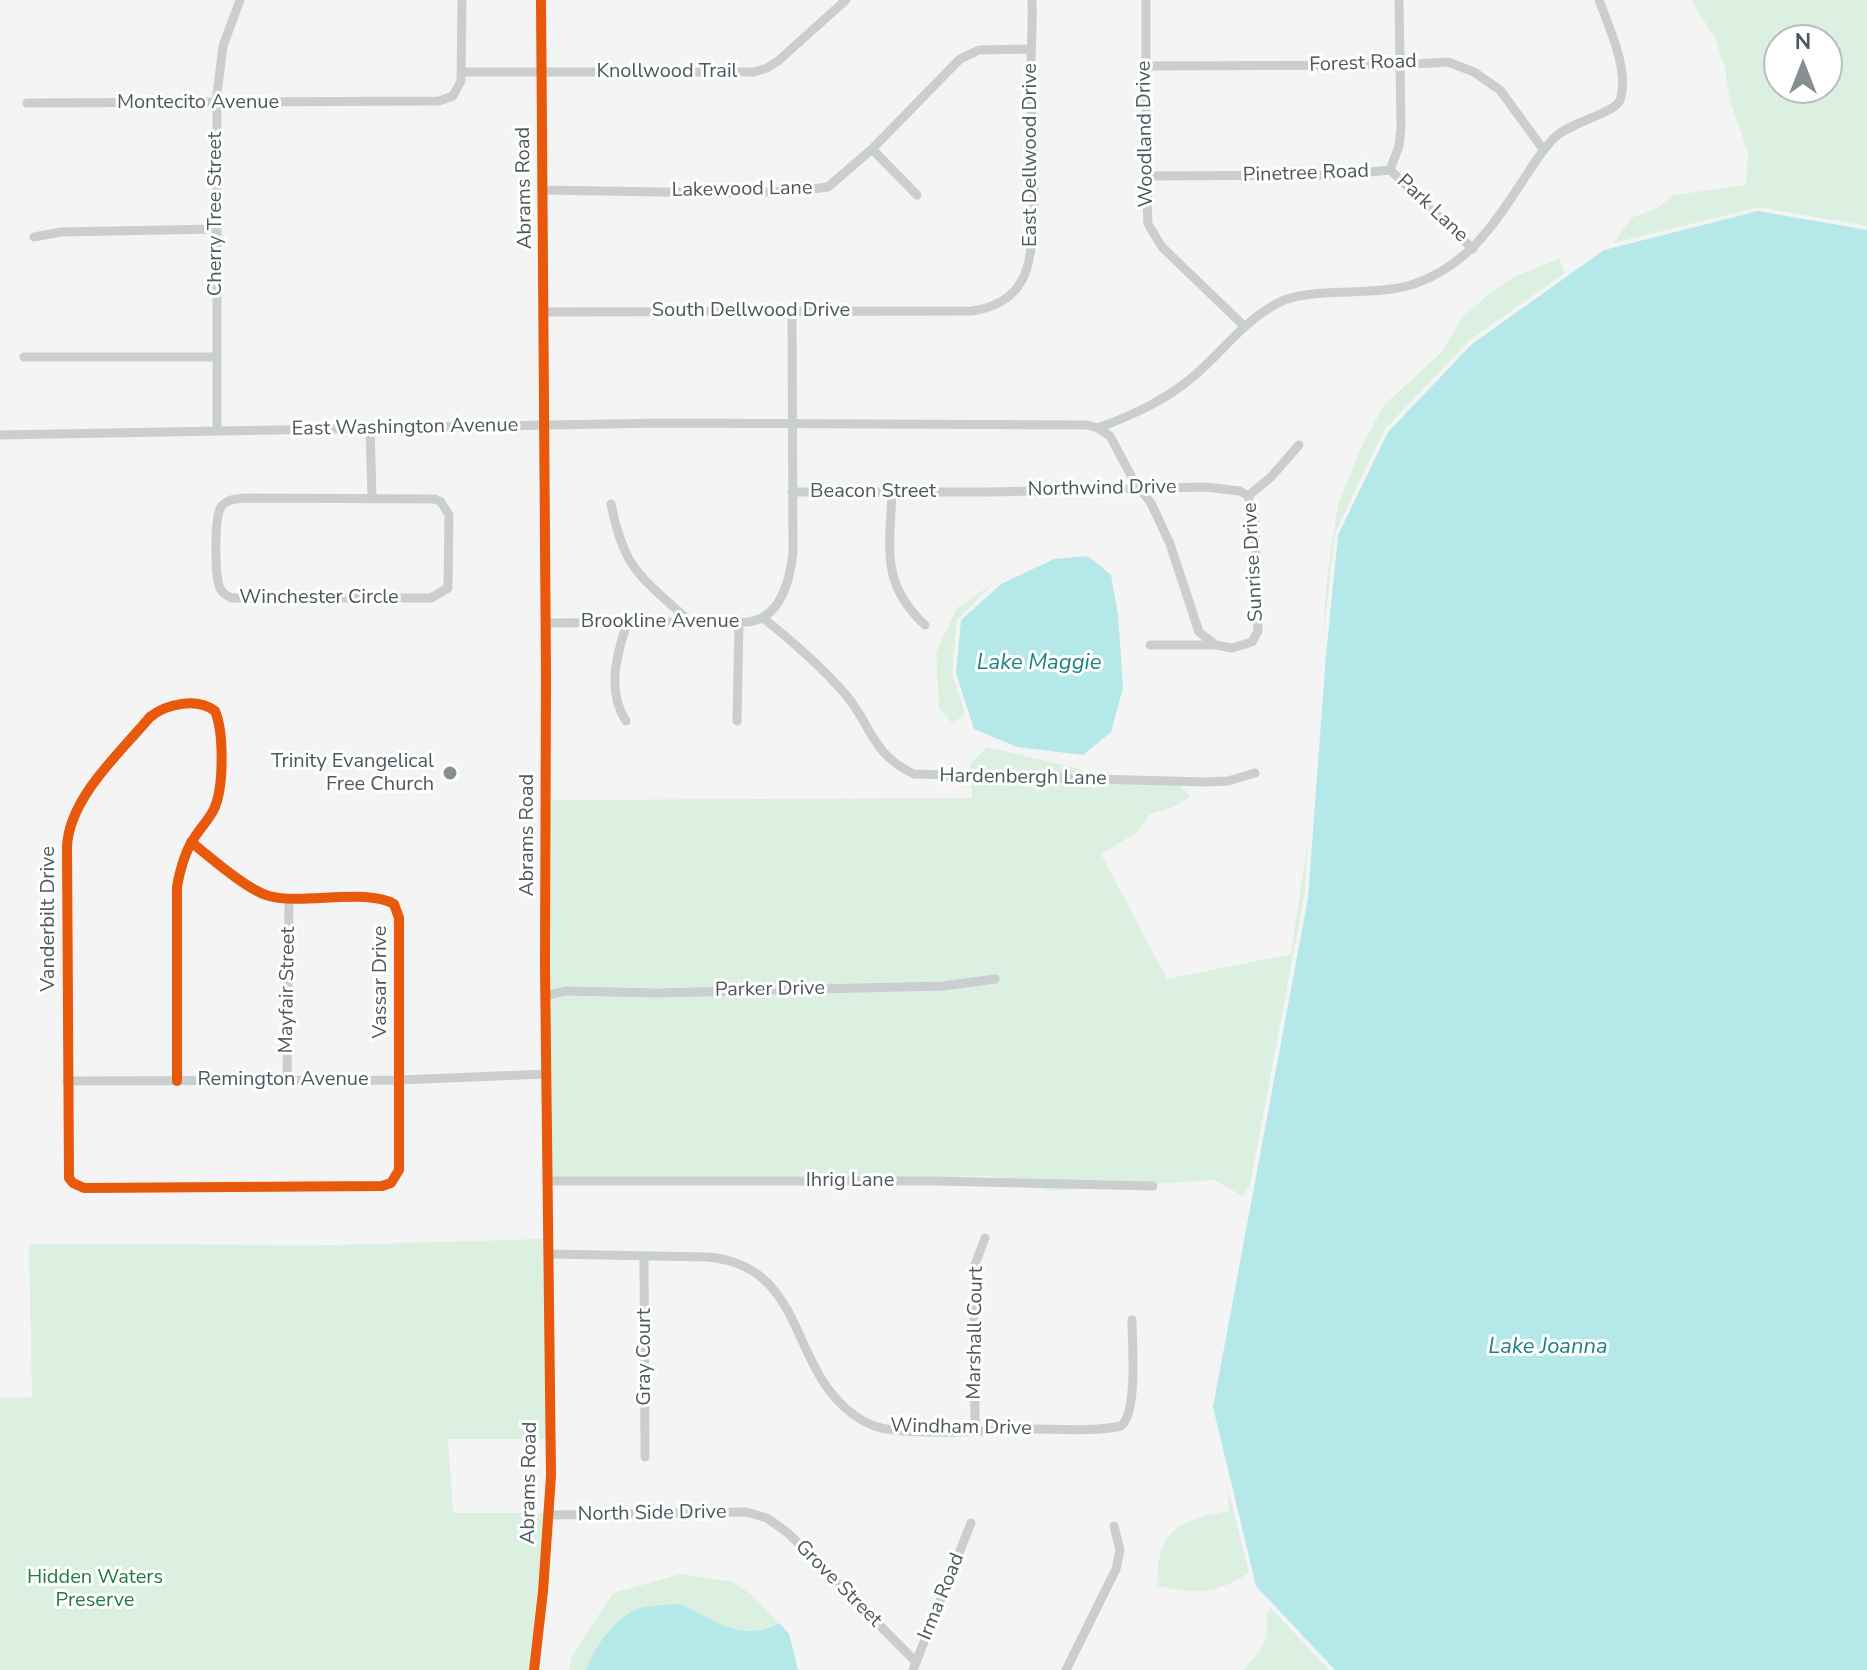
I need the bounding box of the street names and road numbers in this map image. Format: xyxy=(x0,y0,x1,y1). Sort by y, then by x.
street label: Forest Road xyxy=(1309,50,1417,78)
street label: Knollwood Trail xyxy=(596,60,738,84)
street label: Woodland Drive xyxy=(1133,60,1159,208)
street label: East Dellwood Drive xyxy=(1019,63,1043,247)
street label: Montecito Avenue xyxy=(117,91,279,115)
street label: Abrams Road xyxy=(512,127,538,249)
street label: Cherry Tree Street xyxy=(204,132,228,296)
street label: Pinetree Road xyxy=(1242,160,1370,188)
street label: Park Lane xyxy=(1391,170,1473,248)
street label: Lakewood Lane xyxy=(671,177,813,203)
street label: South Dellwood Drive xyxy=(652,299,850,323)
street label: East Washington Avenue xyxy=(292,414,518,442)
street label: Northwind Drive xyxy=(1027,476,1177,502)
street label: Beacon Street xyxy=(810,480,936,504)
street label: Sunrise Drive xyxy=(1239,502,1269,622)
street label: Winchester Circle xyxy=(239,586,399,610)
street label: Brookline Avenue xyxy=(581,610,739,634)
street label: Hardenbergh Lane xyxy=(939,765,1107,791)
street label: Abrams Road xyxy=(516,774,540,896)
street label: Vanderbilt Drive xyxy=(37,846,61,992)
street label: Mayfair Street xyxy=(275,926,301,1054)
street label: Vassar Drive xyxy=(369,926,393,1038)
street label: Parker Drive xyxy=(715,977,825,1003)
street label: Remington Avenue xyxy=(197,1068,369,1092)
street label: Ihrig Lane xyxy=(806,1169,894,1193)
street label: Marshall Court xyxy=(963,1266,989,1400)
street label: Gray Court xyxy=(633,1308,657,1406)
street label: Windham Drive xyxy=(890,1415,1032,1441)
street label: Abrams Road xyxy=(517,1422,543,1544)
street label: North Side Drive xyxy=(577,1501,727,1527)
street label: Grove Street xyxy=(790,1536,886,1632)
street label: Irma Road xyxy=(914,1550,970,1644)

